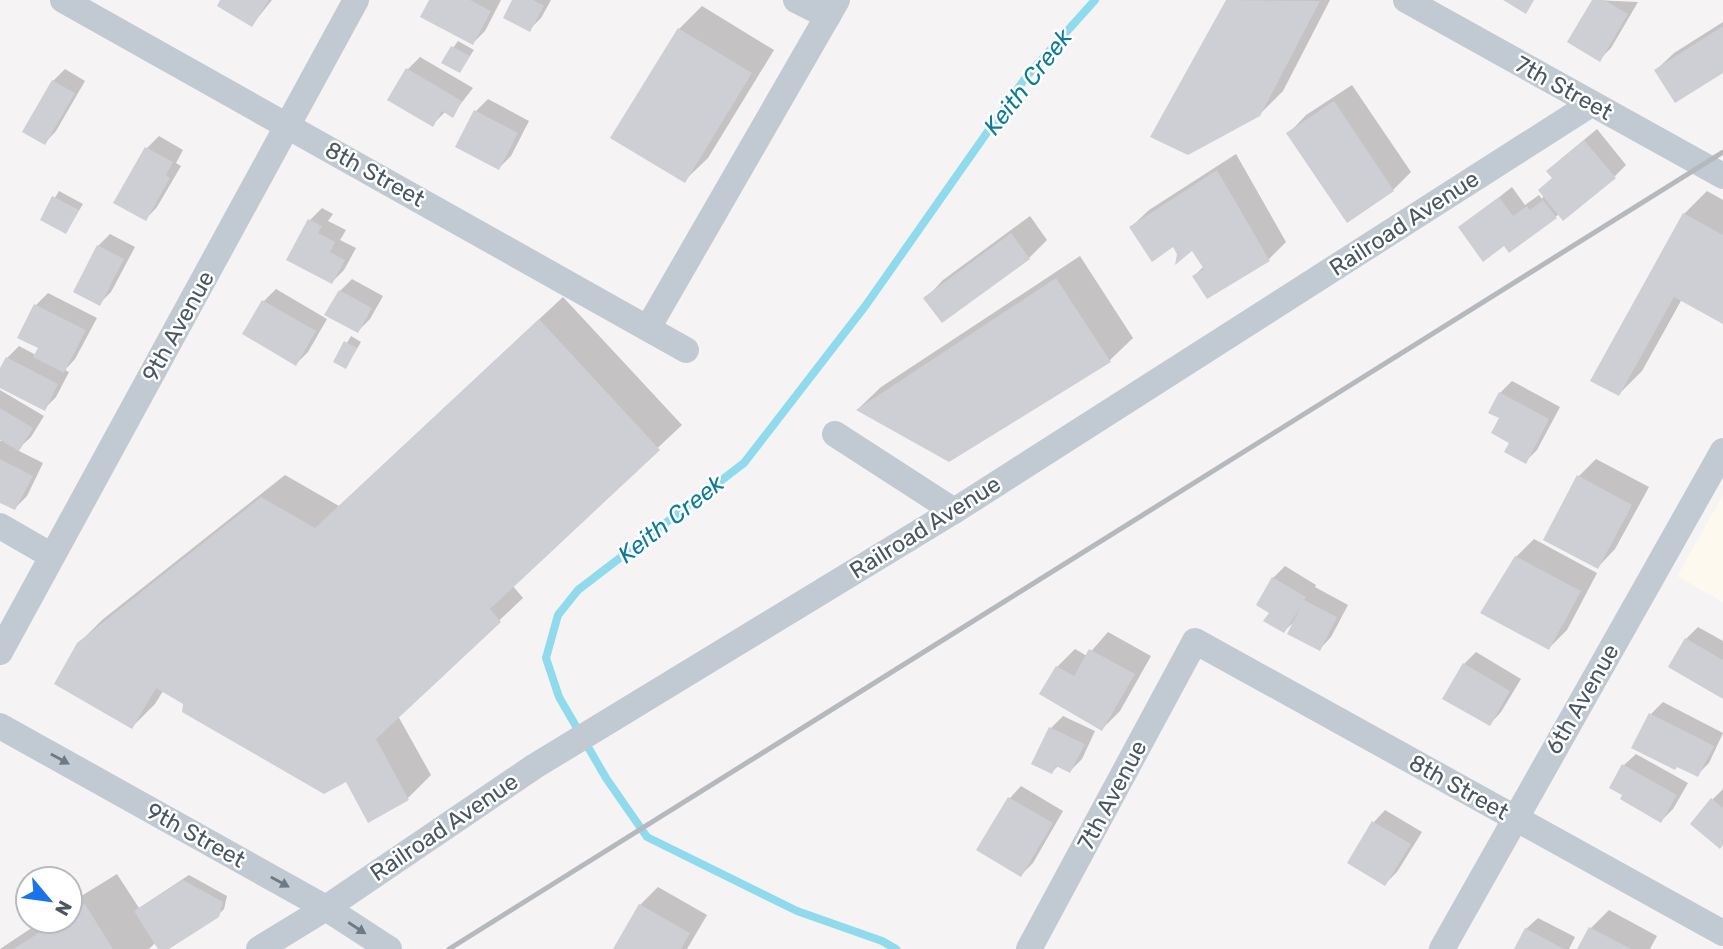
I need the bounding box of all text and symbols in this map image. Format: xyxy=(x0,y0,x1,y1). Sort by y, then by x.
water label: Keith Creek xyxy=(978,23,1078,140)
street label: 7th Street xyxy=(1510,50,1618,126)
street label: 8th Street xyxy=(320,135,430,213)
street label: Railroad Avenue xyxy=(1324,164,1484,282)
street label: 9th Avenue xyxy=(136,266,220,386)
water label: Keith Creek xyxy=(613,469,730,569)
street label: Railroad Avenue xyxy=(844,469,1006,585)
street label: 6th Avenue xyxy=(1539,639,1625,759)
street label: 7th Avenue xyxy=(1071,735,1153,855)
street label: 8th Street xyxy=(1404,748,1514,826)
one-way arrow xyxy=(50,753,69,765)
street label: Railroad Avenue xyxy=(365,767,523,887)
street label: 9th Street xyxy=(142,796,250,874)
north arrow xyxy=(14,865,84,935)
one-way arrow xyxy=(270,876,289,888)
text: N xyxy=(50,896,77,920)
one-way arrow xyxy=(347,922,367,935)

